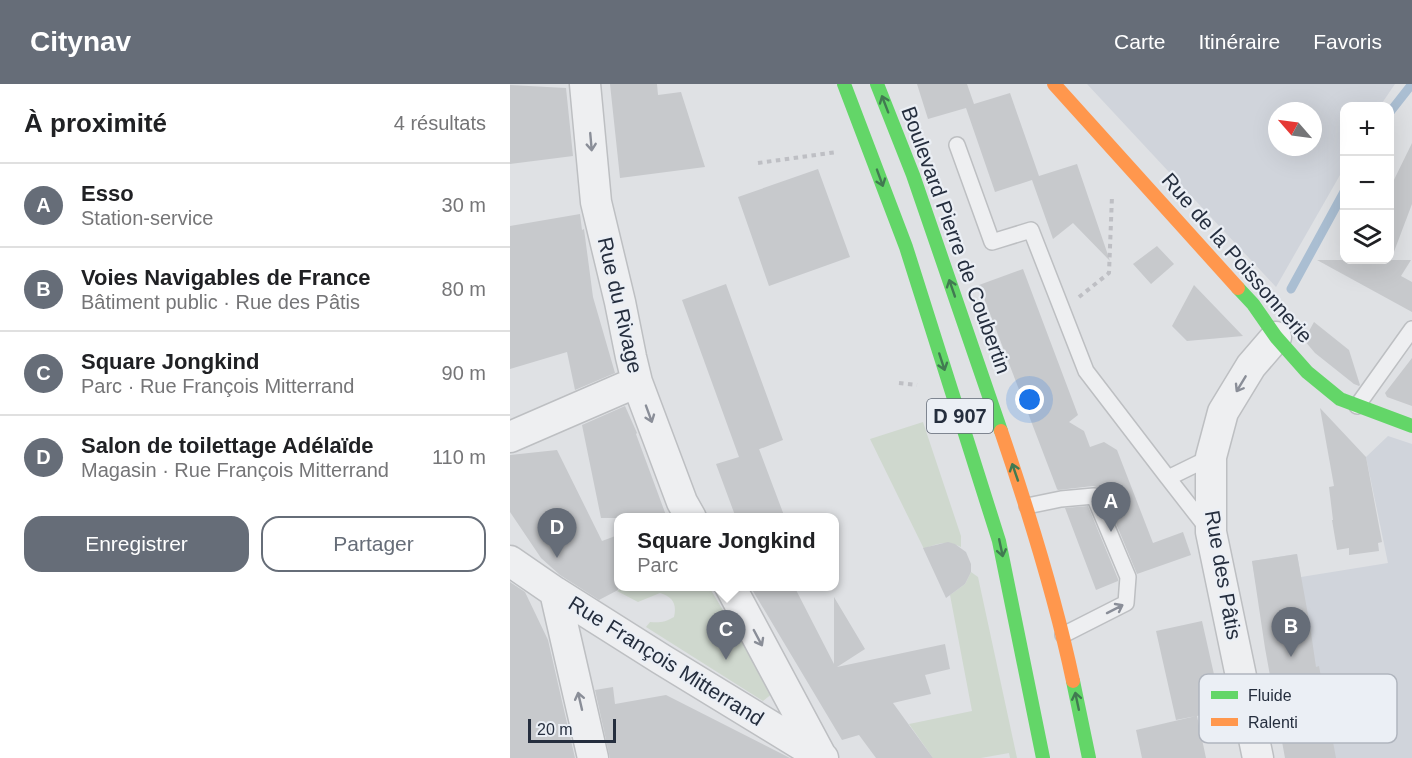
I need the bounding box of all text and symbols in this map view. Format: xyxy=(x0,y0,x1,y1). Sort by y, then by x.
text: Citynav xyxy=(30,26,131,57)
text: Carte xyxy=(1114,30,1165,53)
text: Itinéraire xyxy=(1198,30,1280,53)
text: Favoris xyxy=(1313,30,1382,53)
one-way arrow xyxy=(879,96,890,114)
north arrow xyxy=(1268,102,1322,156)
map controls xyxy=(1340,102,1394,264)
button: + xyxy=(1340,102,1394,156)
street label: Boulevard Pierre de Coubertin xyxy=(897,103,1016,376)
text: À proximité xyxy=(24,108,167,138)
text: 4 résultats xyxy=(394,112,486,134)
one-way arrow xyxy=(586,132,597,152)
button: − xyxy=(1340,156,1394,210)
one-way arrow xyxy=(876,168,887,186)
street label: Rue de la Poissonnerie xyxy=(1157,168,1317,347)
text: Esso xyxy=(81,181,134,206)
text: A xyxy=(36,194,51,216)
text: 30 m xyxy=(442,194,486,216)
text: Station-service xyxy=(81,207,213,229)
button: layers xyxy=(1340,210,1394,264)
street label: Rue du Rivage xyxy=(594,235,647,375)
text: Voies Navigables de France xyxy=(81,265,370,290)
text: B xyxy=(36,278,51,300)
text: 80 m xyxy=(442,278,486,300)
one-way arrow xyxy=(945,279,956,298)
text: Bâtiment public · Rue des Pâtis xyxy=(81,291,360,313)
text: Square Jongkind xyxy=(81,349,259,374)
one-way arrow xyxy=(938,352,949,371)
text: C xyxy=(36,362,51,384)
text: 90 m xyxy=(442,362,486,384)
text: Parc · Rue François Mitterrand xyxy=(81,375,354,397)
one-way arrow xyxy=(1234,375,1246,392)
your location xyxy=(1015,385,1044,414)
road number: D 907 xyxy=(927,399,993,433)
one-way arrow xyxy=(645,404,656,423)
text: Salon de toilettage Adélaïde xyxy=(81,433,374,458)
text: D xyxy=(36,446,51,468)
text: 110 m xyxy=(432,446,486,468)
text: Magasin · Rue François Mitterrand xyxy=(81,459,389,481)
one-way arrow xyxy=(1009,463,1020,482)
pin: A xyxy=(1092,482,1130,532)
pin: D xyxy=(538,508,576,558)
street label: Rue des Pâtis xyxy=(1201,509,1246,641)
popup xyxy=(614,513,839,591)
button: Enregistrer xyxy=(24,516,249,572)
button: Partager xyxy=(261,516,486,572)
text: Square Jongkind xyxy=(637,528,816,553)
one-way arrow xyxy=(996,538,1007,558)
text: Parc xyxy=(637,554,678,576)
street label: Rue François Mitterrand xyxy=(565,591,768,730)
one-way arrow xyxy=(1106,603,1123,615)
pin: B xyxy=(1272,608,1310,657)
pin: C xyxy=(706,610,746,660)
one-way arrow xyxy=(753,628,764,646)
legend xyxy=(1199,674,1397,743)
text: Fluide xyxy=(1248,687,1292,704)
one-way arrow xyxy=(1070,691,1082,710)
one-way arrow xyxy=(573,692,585,711)
text: Ralenti xyxy=(1248,714,1298,731)
scale bar xyxy=(528,716,616,744)
text: 20 m xyxy=(537,721,573,738)

